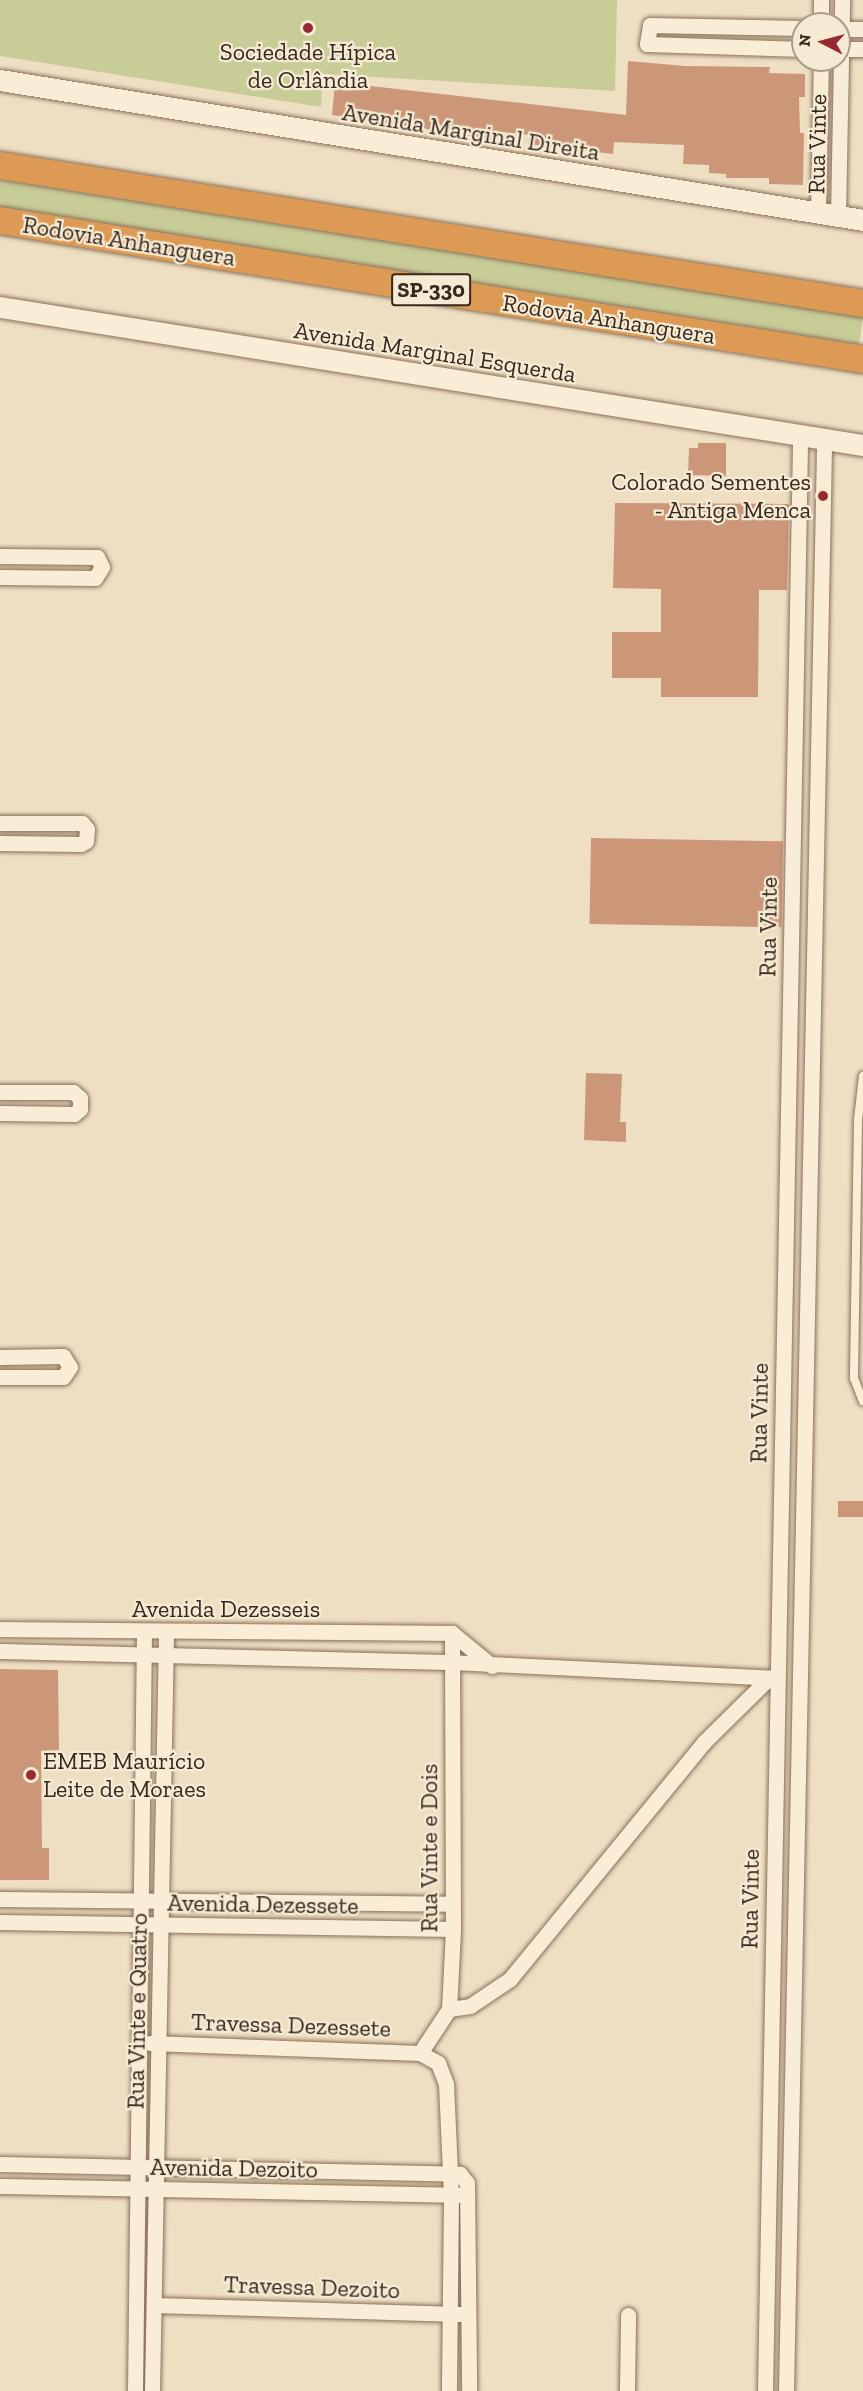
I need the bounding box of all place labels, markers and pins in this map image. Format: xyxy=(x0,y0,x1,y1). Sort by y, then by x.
marker: Sociedade Hípica de Orlândia xyxy=(301,21,315,35)
place label: Sociedade Hípica de Orlândia xyxy=(220,38,396,94)
place label: Colorado Sementes - Antiga Menca xyxy=(611,468,811,524)
marker: Colorado Sementes - Antiga Menca xyxy=(816,489,830,503)
place label: EMEB Maurício Leite de Moraes xyxy=(43,1747,206,1803)
marker: EMEB Maurício Leite de Moraes xyxy=(24,1768,38,1782)

